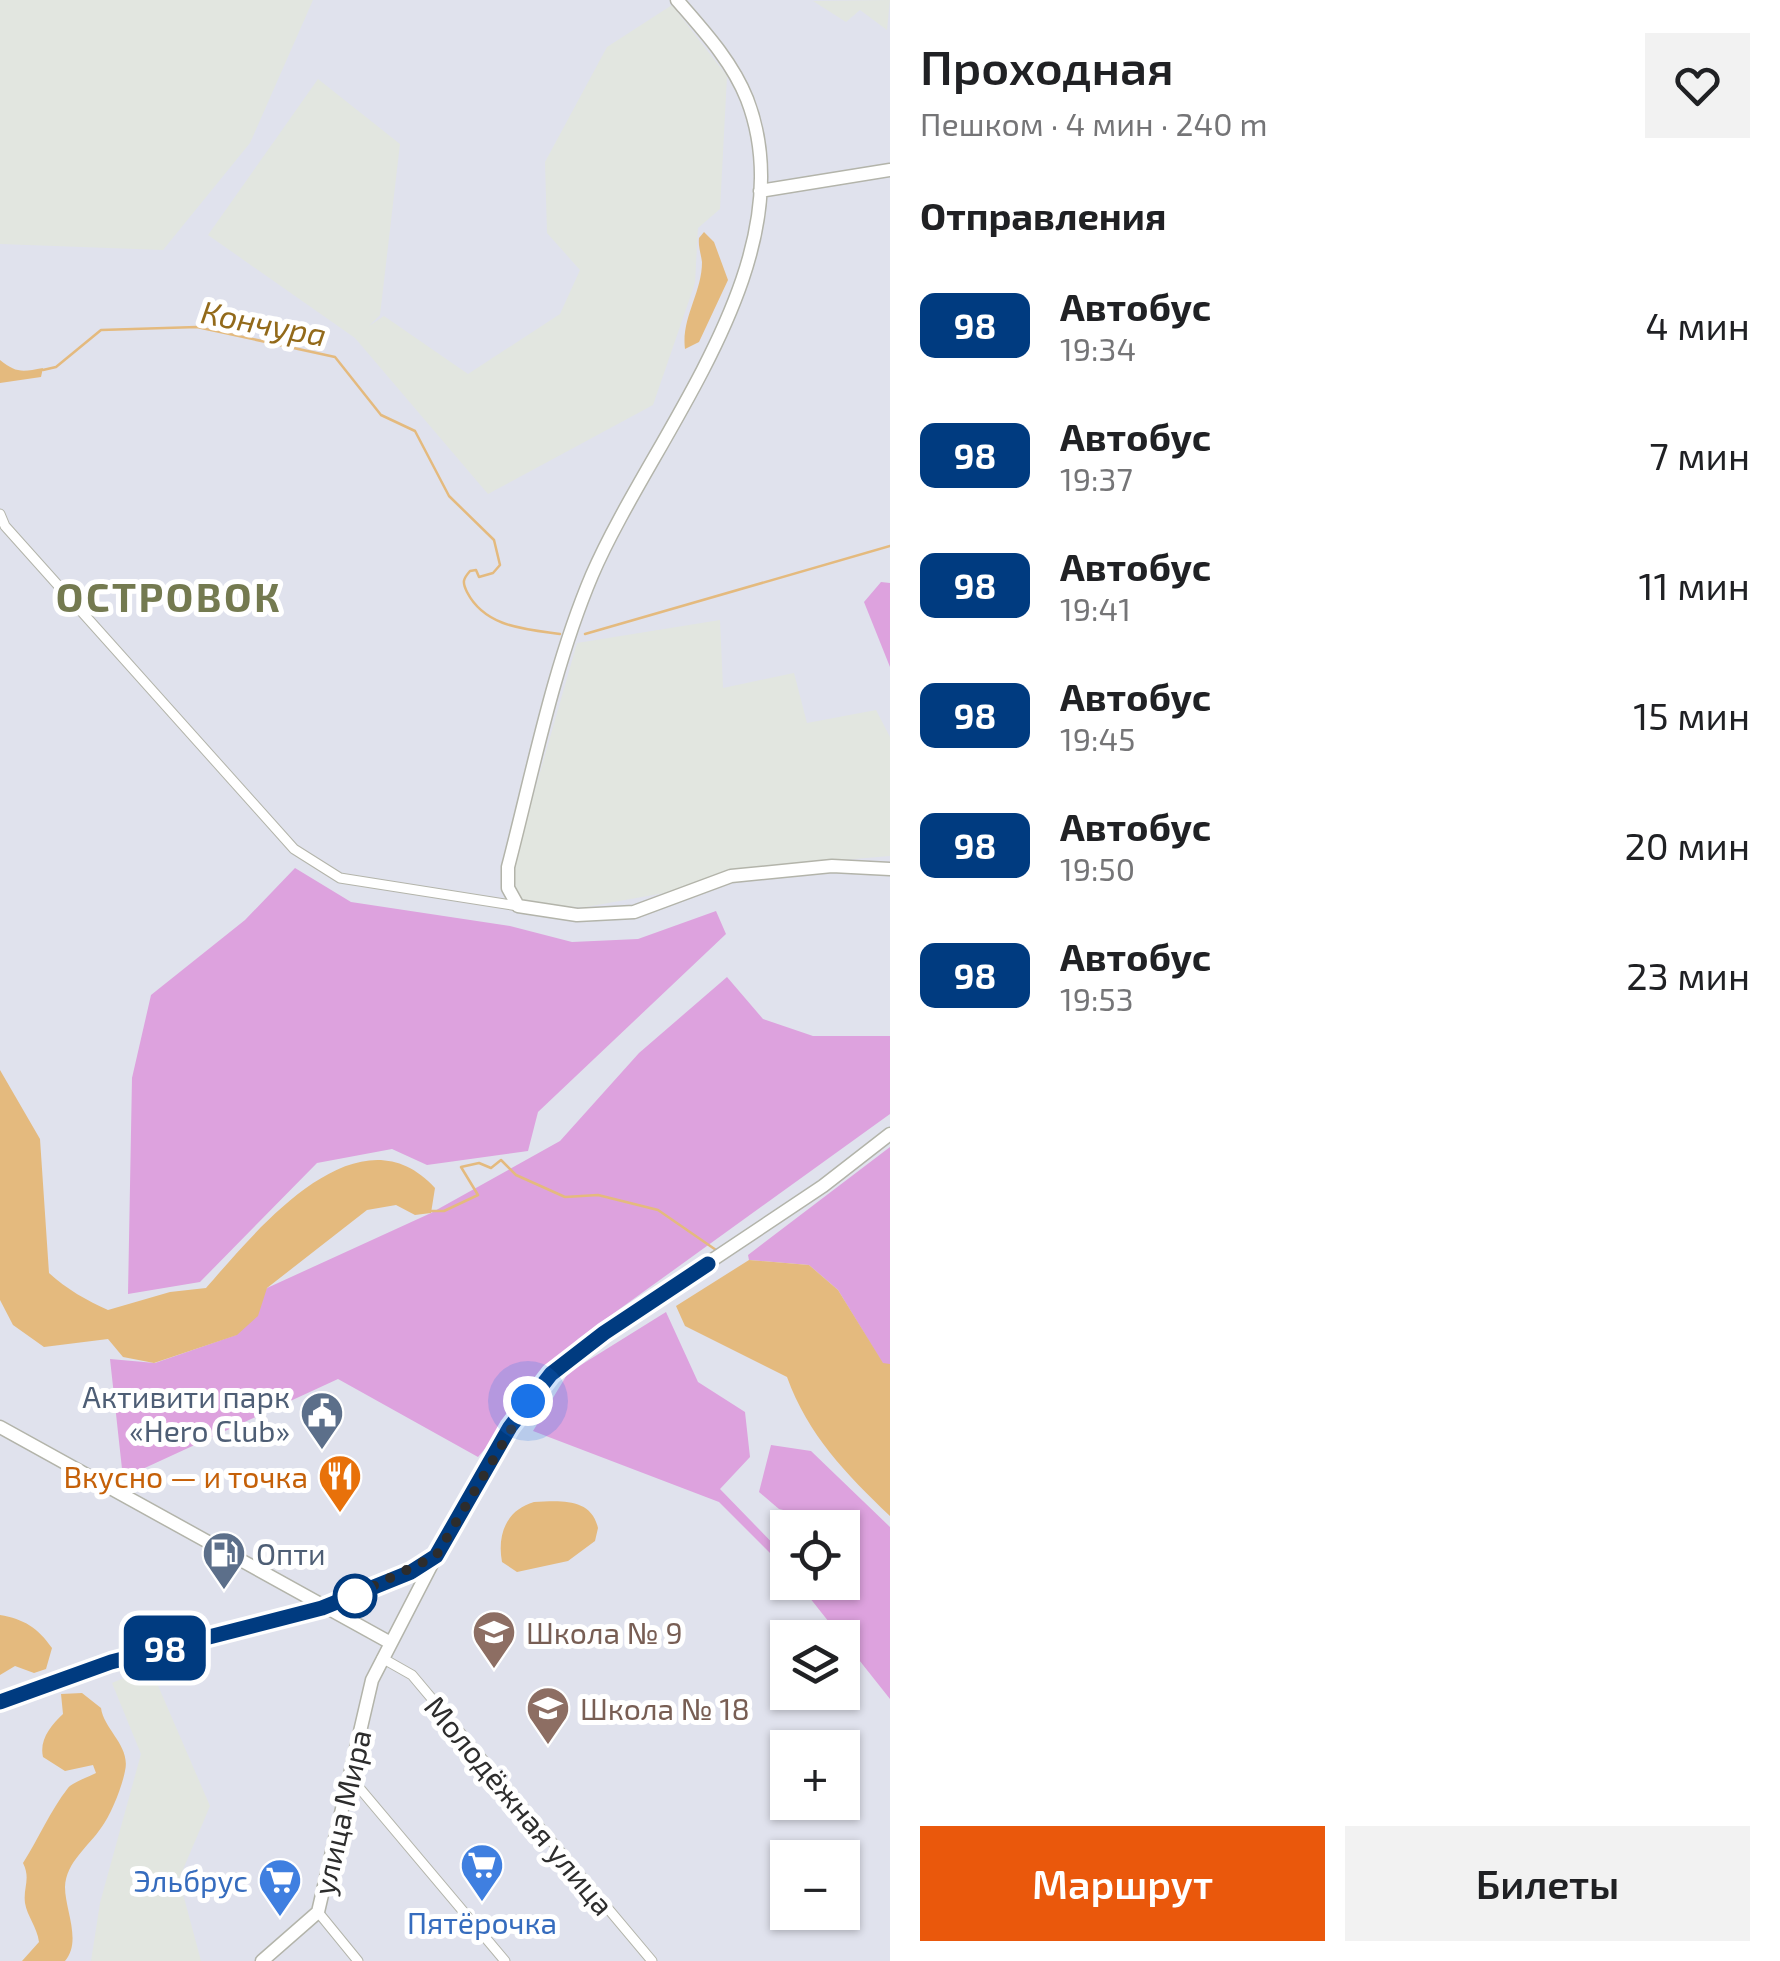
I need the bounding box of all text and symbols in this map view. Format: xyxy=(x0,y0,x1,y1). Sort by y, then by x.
button: heart xyxy=(1645,33,1750,138)
text: Проходная xyxy=(920,37,1174,95)
text: Пешком · 4 мин · 240 m xyxy=(920,104,1268,142)
text: Отправления xyxy=(920,192,1167,238)
text: Автобус xyxy=(1060,283,1211,329)
water label: Кончура xyxy=(198,291,330,353)
text: 4 мин xyxy=(1645,302,1750,348)
text: 98 xyxy=(954,304,996,346)
text: 19:34 xyxy=(1060,329,1136,367)
text: Автобус xyxy=(1060,413,1211,459)
text: 7 мин xyxy=(1649,432,1750,478)
text: 98 xyxy=(954,434,996,476)
text: 19:37 xyxy=(1060,459,1133,497)
text: Автобус xyxy=(1060,543,1211,589)
text: 11 мин xyxy=(1638,562,1750,608)
text: 98 xyxy=(954,564,996,606)
district label: ОСТРОВОК xyxy=(56,572,282,620)
text: 19:41 xyxy=(1060,589,1131,627)
text: Автобус xyxy=(1060,673,1211,719)
text: 15 мин xyxy=(1633,692,1750,738)
text: 98 xyxy=(954,694,996,736)
text: 19:45 xyxy=(1060,719,1135,757)
text: Автобус xyxy=(1060,803,1211,849)
text: 20 мин xyxy=(1624,822,1750,868)
text: 98 xyxy=(954,824,996,866)
text: 19:50 xyxy=(1060,849,1135,887)
text: Автобус xyxy=(1060,933,1211,979)
text: 23 мин xyxy=(1626,952,1750,998)
text: 98 xyxy=(954,954,996,996)
text: 19:53 xyxy=(1060,979,1134,1017)
your location xyxy=(503,1376,553,1426)
place label: Активити парк «Hero Club» xyxy=(82,1378,290,1448)
public building icon: Активити парк «Hero Club» xyxy=(299,1390,345,1451)
restaurant icon: Вкусно — и точка xyxy=(317,1453,363,1514)
place label: Вкусно — и точка xyxy=(63,1458,308,1495)
map controls xyxy=(770,1510,860,1930)
button: locate xyxy=(770,1510,860,1600)
fuel station icon: Опти xyxy=(201,1530,247,1591)
place label: Опти xyxy=(256,1535,326,1571)
unlabelled marker xyxy=(334,1575,376,1617)
school or university icon: Школа № 9 xyxy=(471,1609,517,1670)
place label: Школа № 9 xyxy=(526,1614,683,1650)
line badge: 98 xyxy=(120,1616,210,1680)
button: layers xyxy=(770,1620,860,1710)
text: 98 xyxy=(144,1627,186,1669)
school or university icon: Школа № 18 xyxy=(525,1685,571,1746)
street label: Молодёжная улица xyxy=(417,1688,622,1922)
place label: Школа № 18 xyxy=(580,1690,750,1726)
street label: улица Мира xyxy=(305,1726,378,1898)
button: + xyxy=(770,1730,860,1820)
button: Маршрут xyxy=(920,1826,1325,1941)
button: Билеты xyxy=(1345,1826,1750,1941)
button: − xyxy=(770,1840,860,1930)
supermarket icon: Пятёрочка xyxy=(459,1842,505,1903)
supermarket icon: Эльбрус xyxy=(257,1857,303,1918)
place label: Эльбрус xyxy=(133,1862,248,1899)
place label: Пятёрочка xyxy=(407,1904,557,1940)

